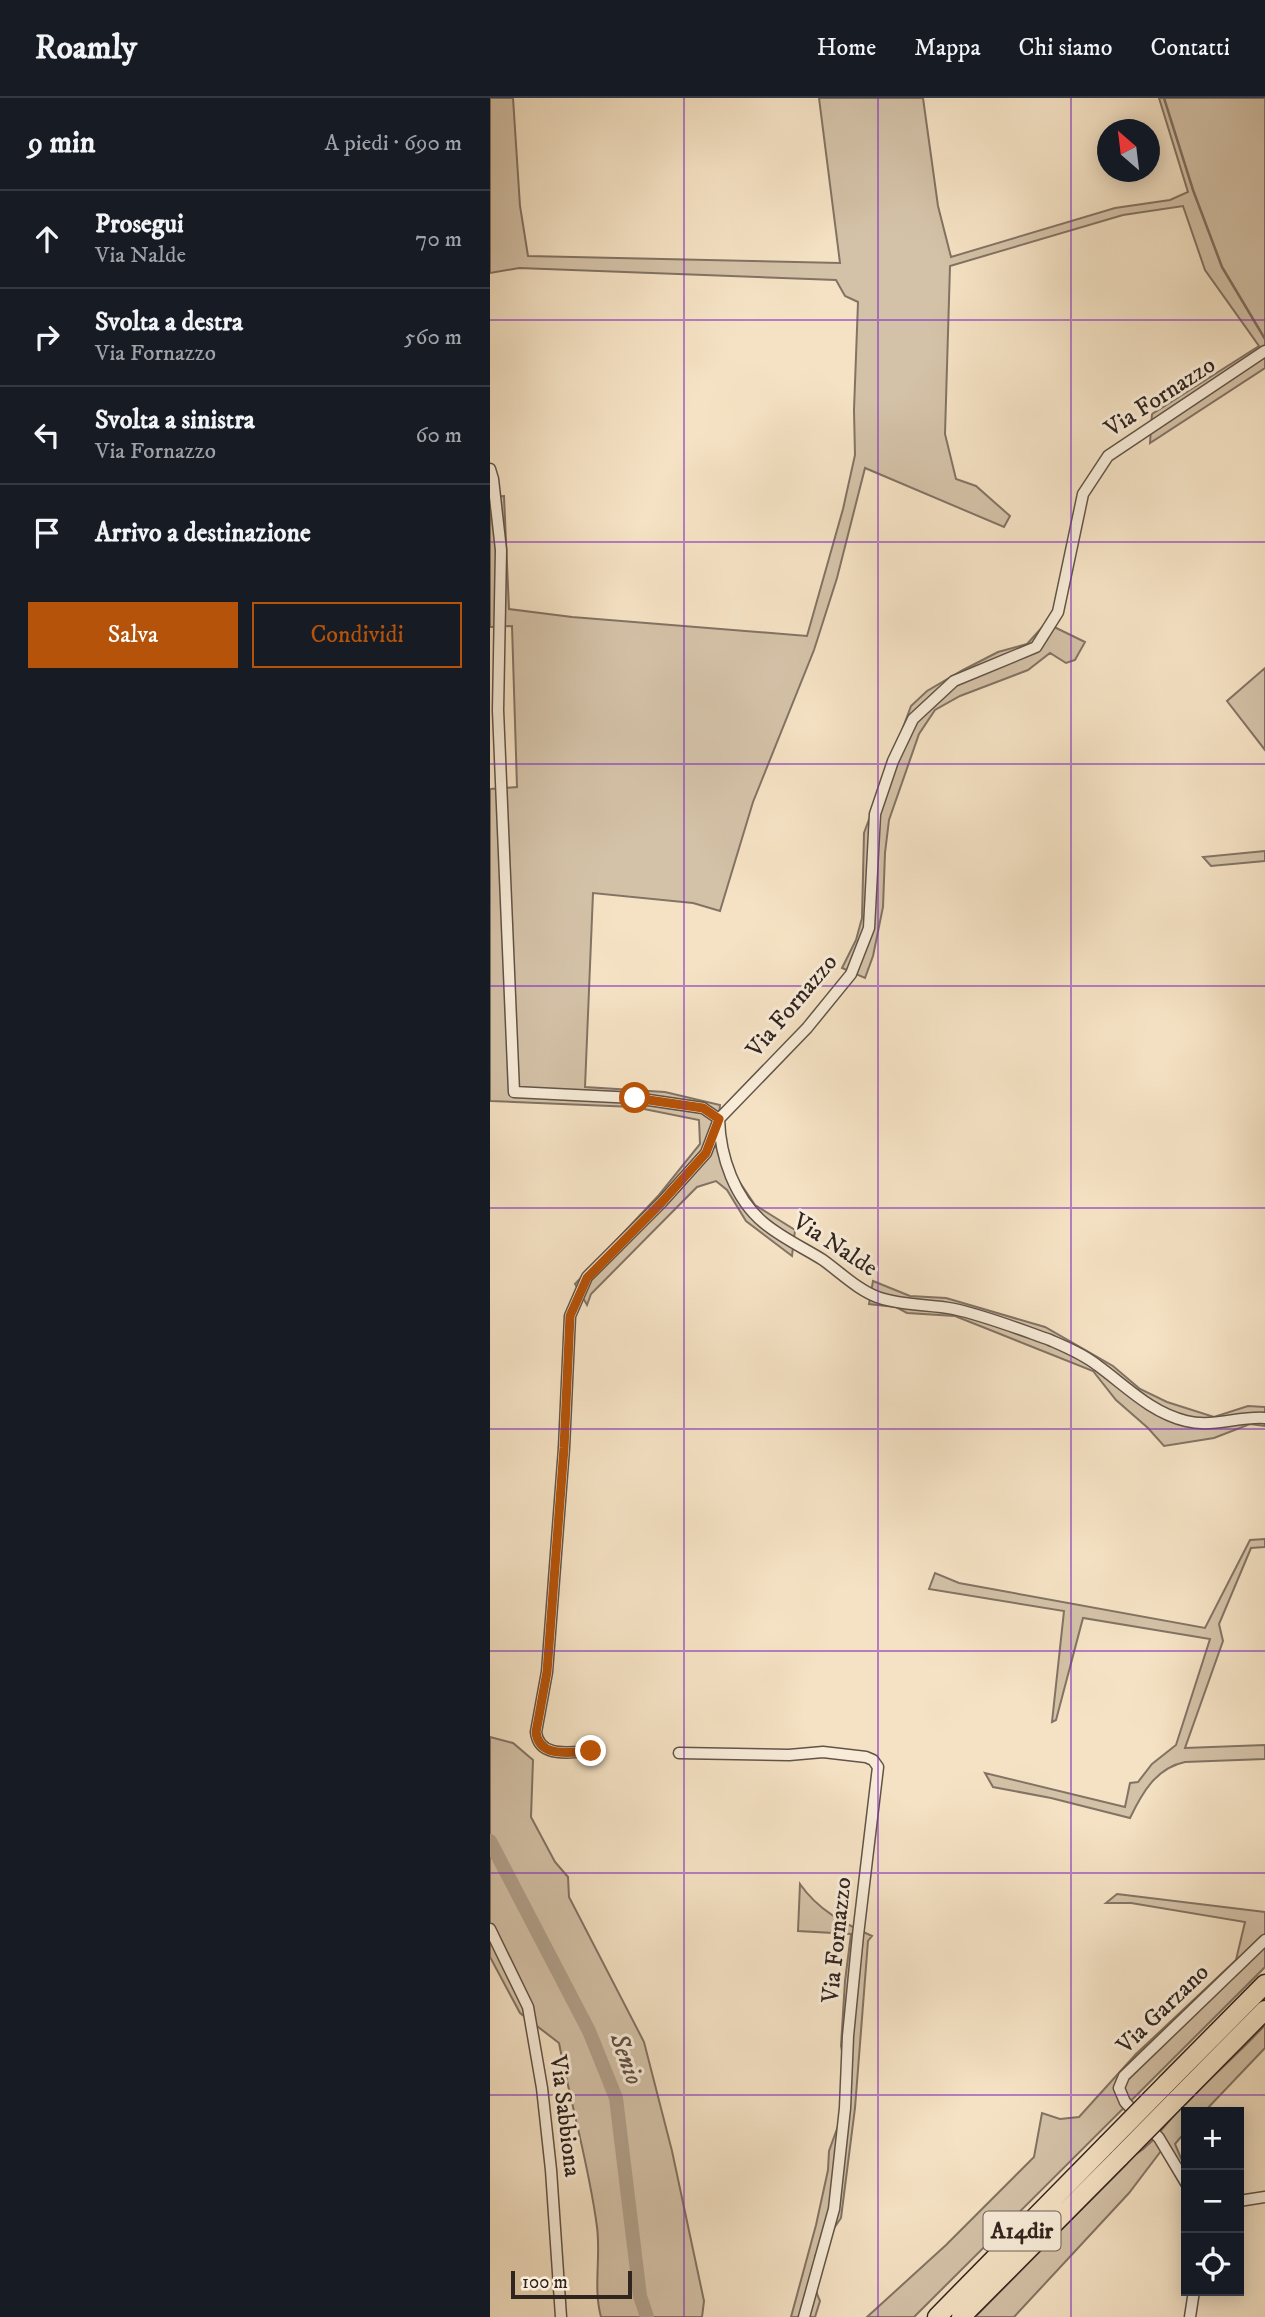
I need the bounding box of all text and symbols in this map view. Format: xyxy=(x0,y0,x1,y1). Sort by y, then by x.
text: Roamly xyxy=(35,28,137,69)
text: Home xyxy=(817,33,876,63)
text: Mappa xyxy=(914,33,981,63)
text: Chi siamo xyxy=(1019,33,1113,63)
text: Contatti xyxy=(1151,33,1230,63)
north arrow xyxy=(1097,119,1160,182)
text: 9 min xyxy=(28,125,95,162)
text: A piedi · 690 m xyxy=(325,129,462,158)
text: Prosegui xyxy=(95,208,184,241)
icon: ahead xyxy=(28,220,66,258)
text: 70 m xyxy=(415,225,462,254)
text: Via Nalde xyxy=(95,241,186,270)
text: Svolta a destra xyxy=(95,306,243,339)
icon: right xyxy=(28,318,66,356)
text: 560 m xyxy=(404,323,462,352)
text: Via Fornazzo xyxy=(95,339,216,368)
street label: Via Fornazzo xyxy=(1098,350,1221,444)
text: Svolta a sinistra xyxy=(95,404,255,437)
icon: left xyxy=(28,416,66,454)
text: 60 m xyxy=(415,421,462,450)
text: Via Fornazzo xyxy=(95,437,216,466)
icon: arrive xyxy=(28,514,66,552)
text: Arrivo a destinazione xyxy=(95,517,311,550)
button: Salva xyxy=(28,602,238,668)
button: Condividi xyxy=(252,602,462,668)
street label: Via Fornazzo xyxy=(739,948,844,1065)
route start xyxy=(619,1082,650,1113)
street label: Via Nalde xyxy=(786,1206,883,1283)
route end xyxy=(575,1735,606,1766)
street label: Via Fornazzo xyxy=(815,1876,859,2005)
street label: Via Garzano xyxy=(1110,1958,1216,2061)
water label: Senio xyxy=(601,2028,651,2089)
street label: Via Sabbiona xyxy=(543,2052,587,2179)
map controls xyxy=(1181,2107,1244,2296)
button: + xyxy=(1181,2107,1244,2170)
button: − xyxy=(1181,2170,1244,2233)
road number: A14dir xyxy=(984,2212,1060,2250)
button: locate xyxy=(1181,2233,1244,2296)
scale bar xyxy=(511,2268,632,2300)
text: 100 m xyxy=(522,2271,568,2294)

